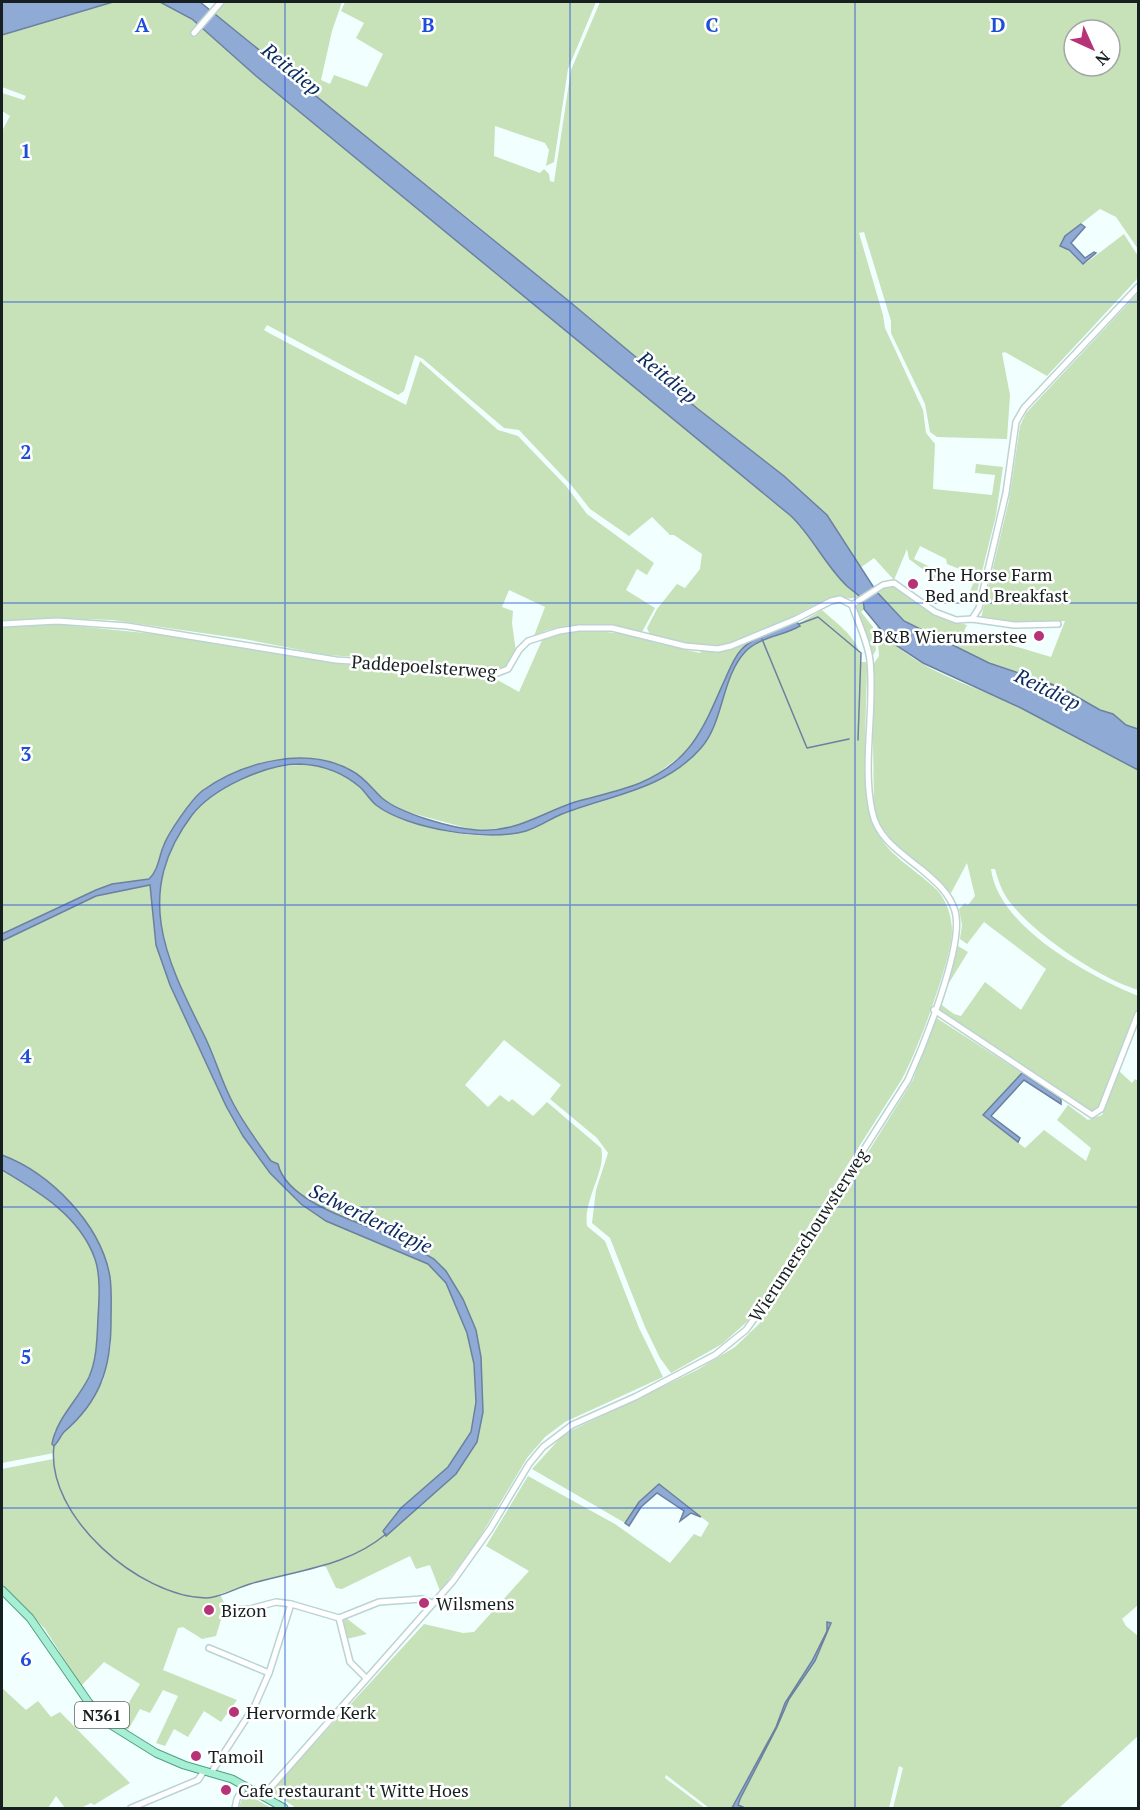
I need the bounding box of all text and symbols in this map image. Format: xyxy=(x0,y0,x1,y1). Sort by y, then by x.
text: A xyxy=(135,11,150,38)
text: B xyxy=(422,11,435,38)
text: C xyxy=(705,11,719,38)
text: D xyxy=(991,11,1005,38)
north arrow xyxy=(1062,18,1122,78)
water label: Reitdiep xyxy=(256,36,328,102)
text: N xyxy=(1091,47,1115,71)
text: 1 xyxy=(20,137,32,164)
water label: Reitdiep xyxy=(632,344,704,410)
text: 2 xyxy=(20,438,32,465)
place label: The Horse Farm Bed and Breakfast xyxy=(925,562,1069,607)
marker: The Horse Farm Bed and Breakfast xyxy=(906,577,920,591)
place label: B&B Wierumerstee xyxy=(872,624,1027,648)
marker: B&B Wierumerstee xyxy=(1032,629,1046,643)
street label: Paddepoelsterweg xyxy=(351,649,498,683)
water label: Reitdiep xyxy=(1010,661,1085,717)
text: 3 xyxy=(20,740,32,767)
text: 4 xyxy=(20,1042,32,1069)
street label: Wierumerschouwsterweg xyxy=(743,1143,873,1326)
water label: Selwerderdiepje xyxy=(305,1177,437,1259)
text: 5 xyxy=(20,1343,32,1370)
place label: Wilsmens xyxy=(436,1591,515,1615)
marker: Wilsmens xyxy=(417,1596,431,1610)
place label: Bizon xyxy=(221,1598,267,1622)
marker: Bizon xyxy=(202,1603,216,1617)
text: 6 xyxy=(20,1645,32,1672)
place label: Hervormde Kerk xyxy=(246,1700,377,1724)
road number: N361 xyxy=(75,1702,129,1728)
marker: Hervormde Kerk xyxy=(227,1705,241,1719)
place label: Tamoil xyxy=(208,1744,264,1768)
marker: Tamoil xyxy=(189,1749,203,1763)
place label: Cafe restaurant 't Witte Hoes xyxy=(238,1778,469,1802)
marker: Cafe restaurant 't Witte Hoes xyxy=(219,1783,233,1797)

